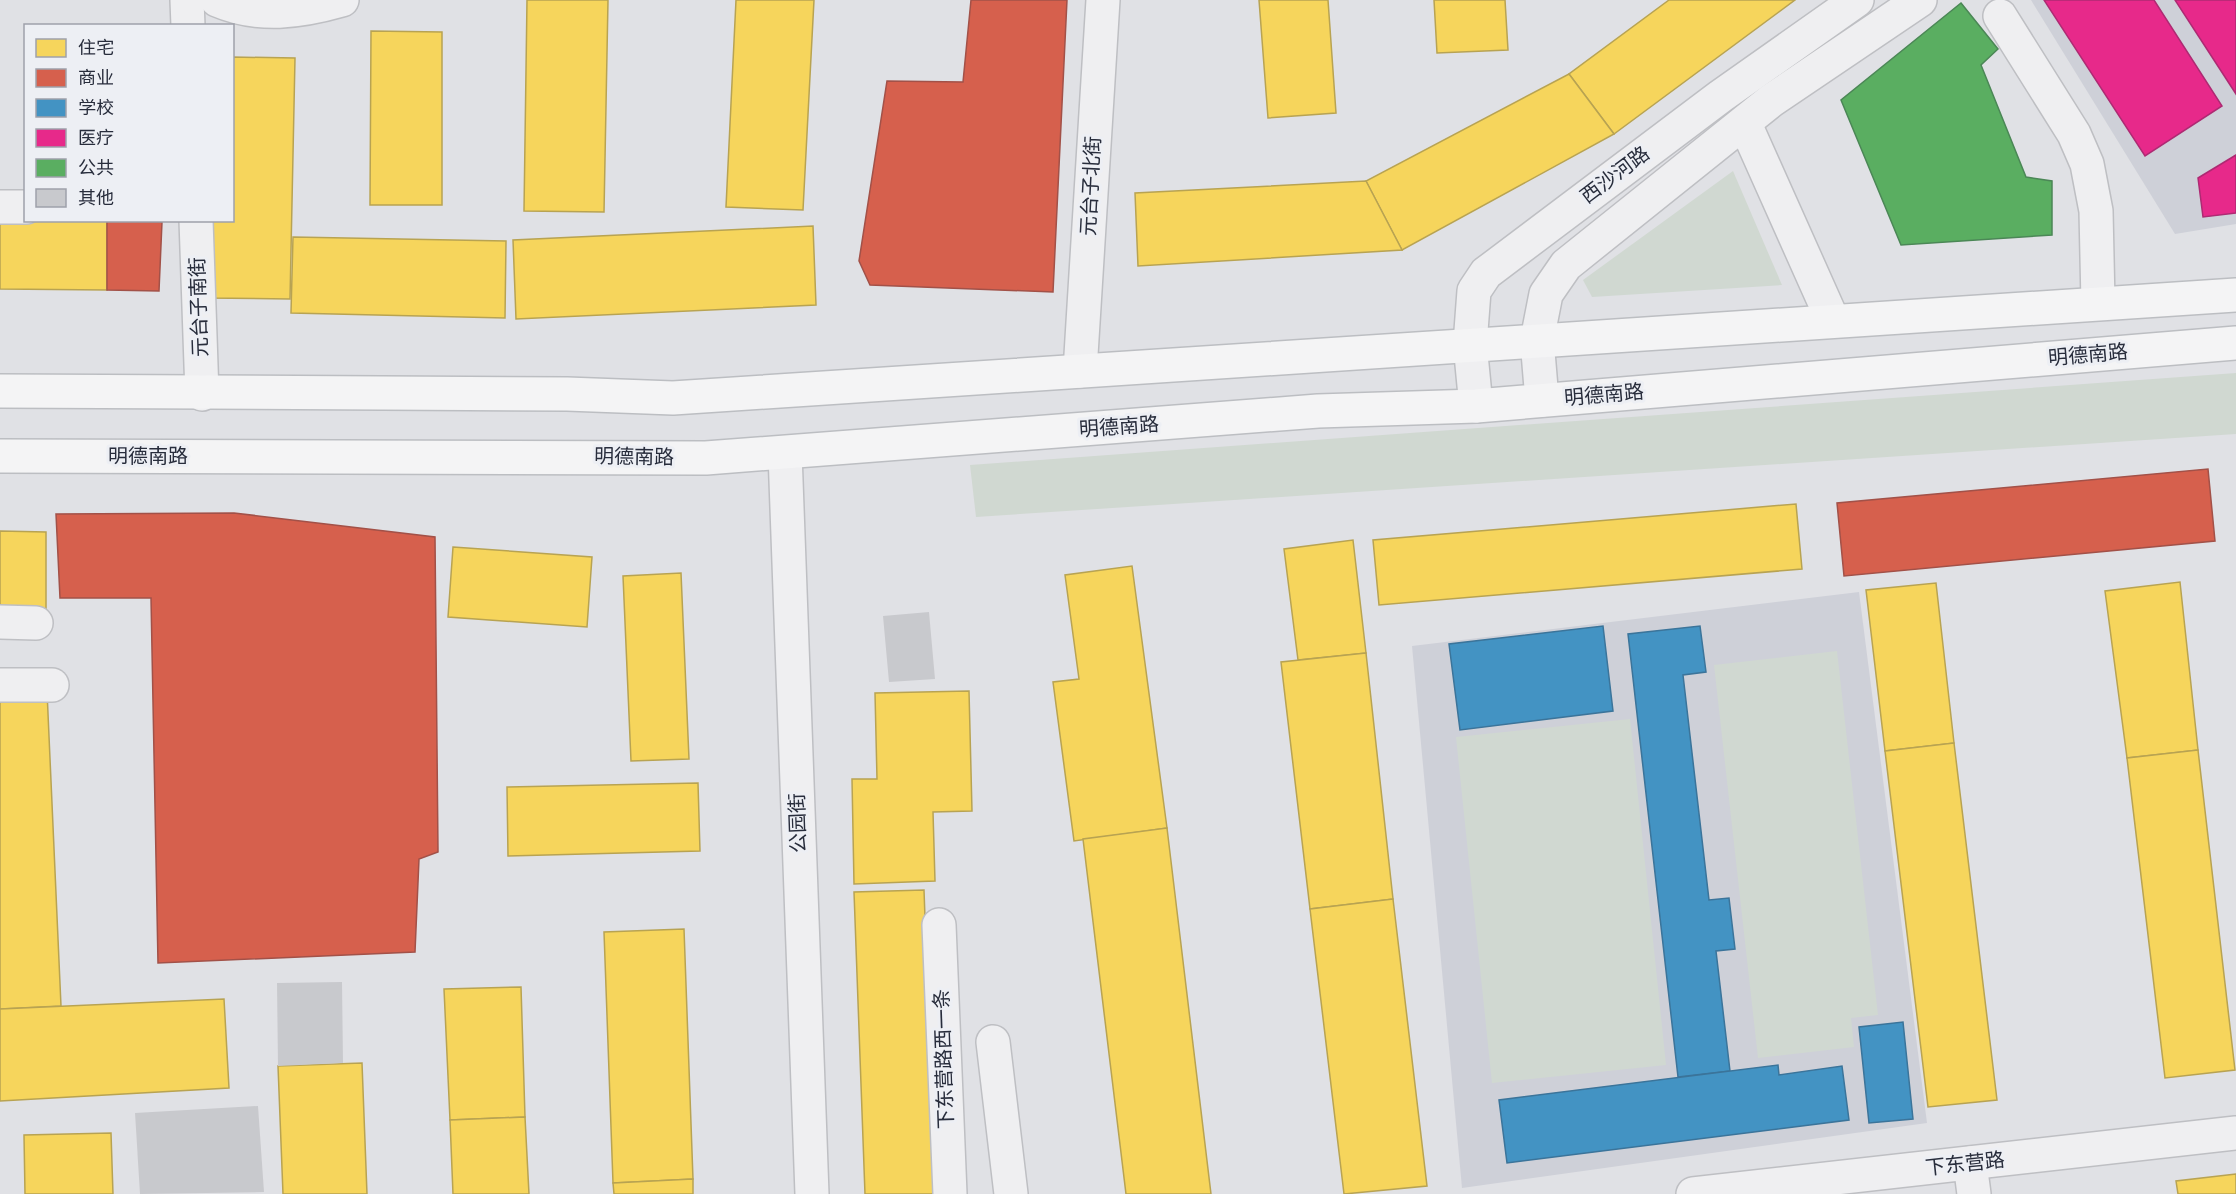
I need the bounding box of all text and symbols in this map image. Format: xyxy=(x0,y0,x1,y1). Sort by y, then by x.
legend xyxy=(24,24,234,222)
text: 住宅 xyxy=(78,37,114,59)
text: 商业 xyxy=(78,67,114,89)
text: 学校 xyxy=(78,97,114,119)
text: 医疗 xyxy=(78,127,114,149)
street label: 元台子北街 xyxy=(1077,135,1105,237)
street label: 西沙河路 xyxy=(1576,142,1654,208)
text: 公共 xyxy=(78,157,114,179)
text: 其他 xyxy=(78,187,114,209)
street label: 元台子南街 xyxy=(186,257,212,357)
street label: 明德南路 xyxy=(2047,340,2129,370)
street label: 明德南路 xyxy=(1563,380,1645,410)
street label: 明德南路 xyxy=(1078,413,1160,441)
street label: 明德南路 xyxy=(108,445,188,468)
street label: 明德南路 xyxy=(594,445,674,469)
street label: 公园街 xyxy=(785,793,811,853)
street label: 下东营路西一条 xyxy=(930,989,958,1129)
street label: 下东营路 xyxy=(1924,1148,2006,1180)

